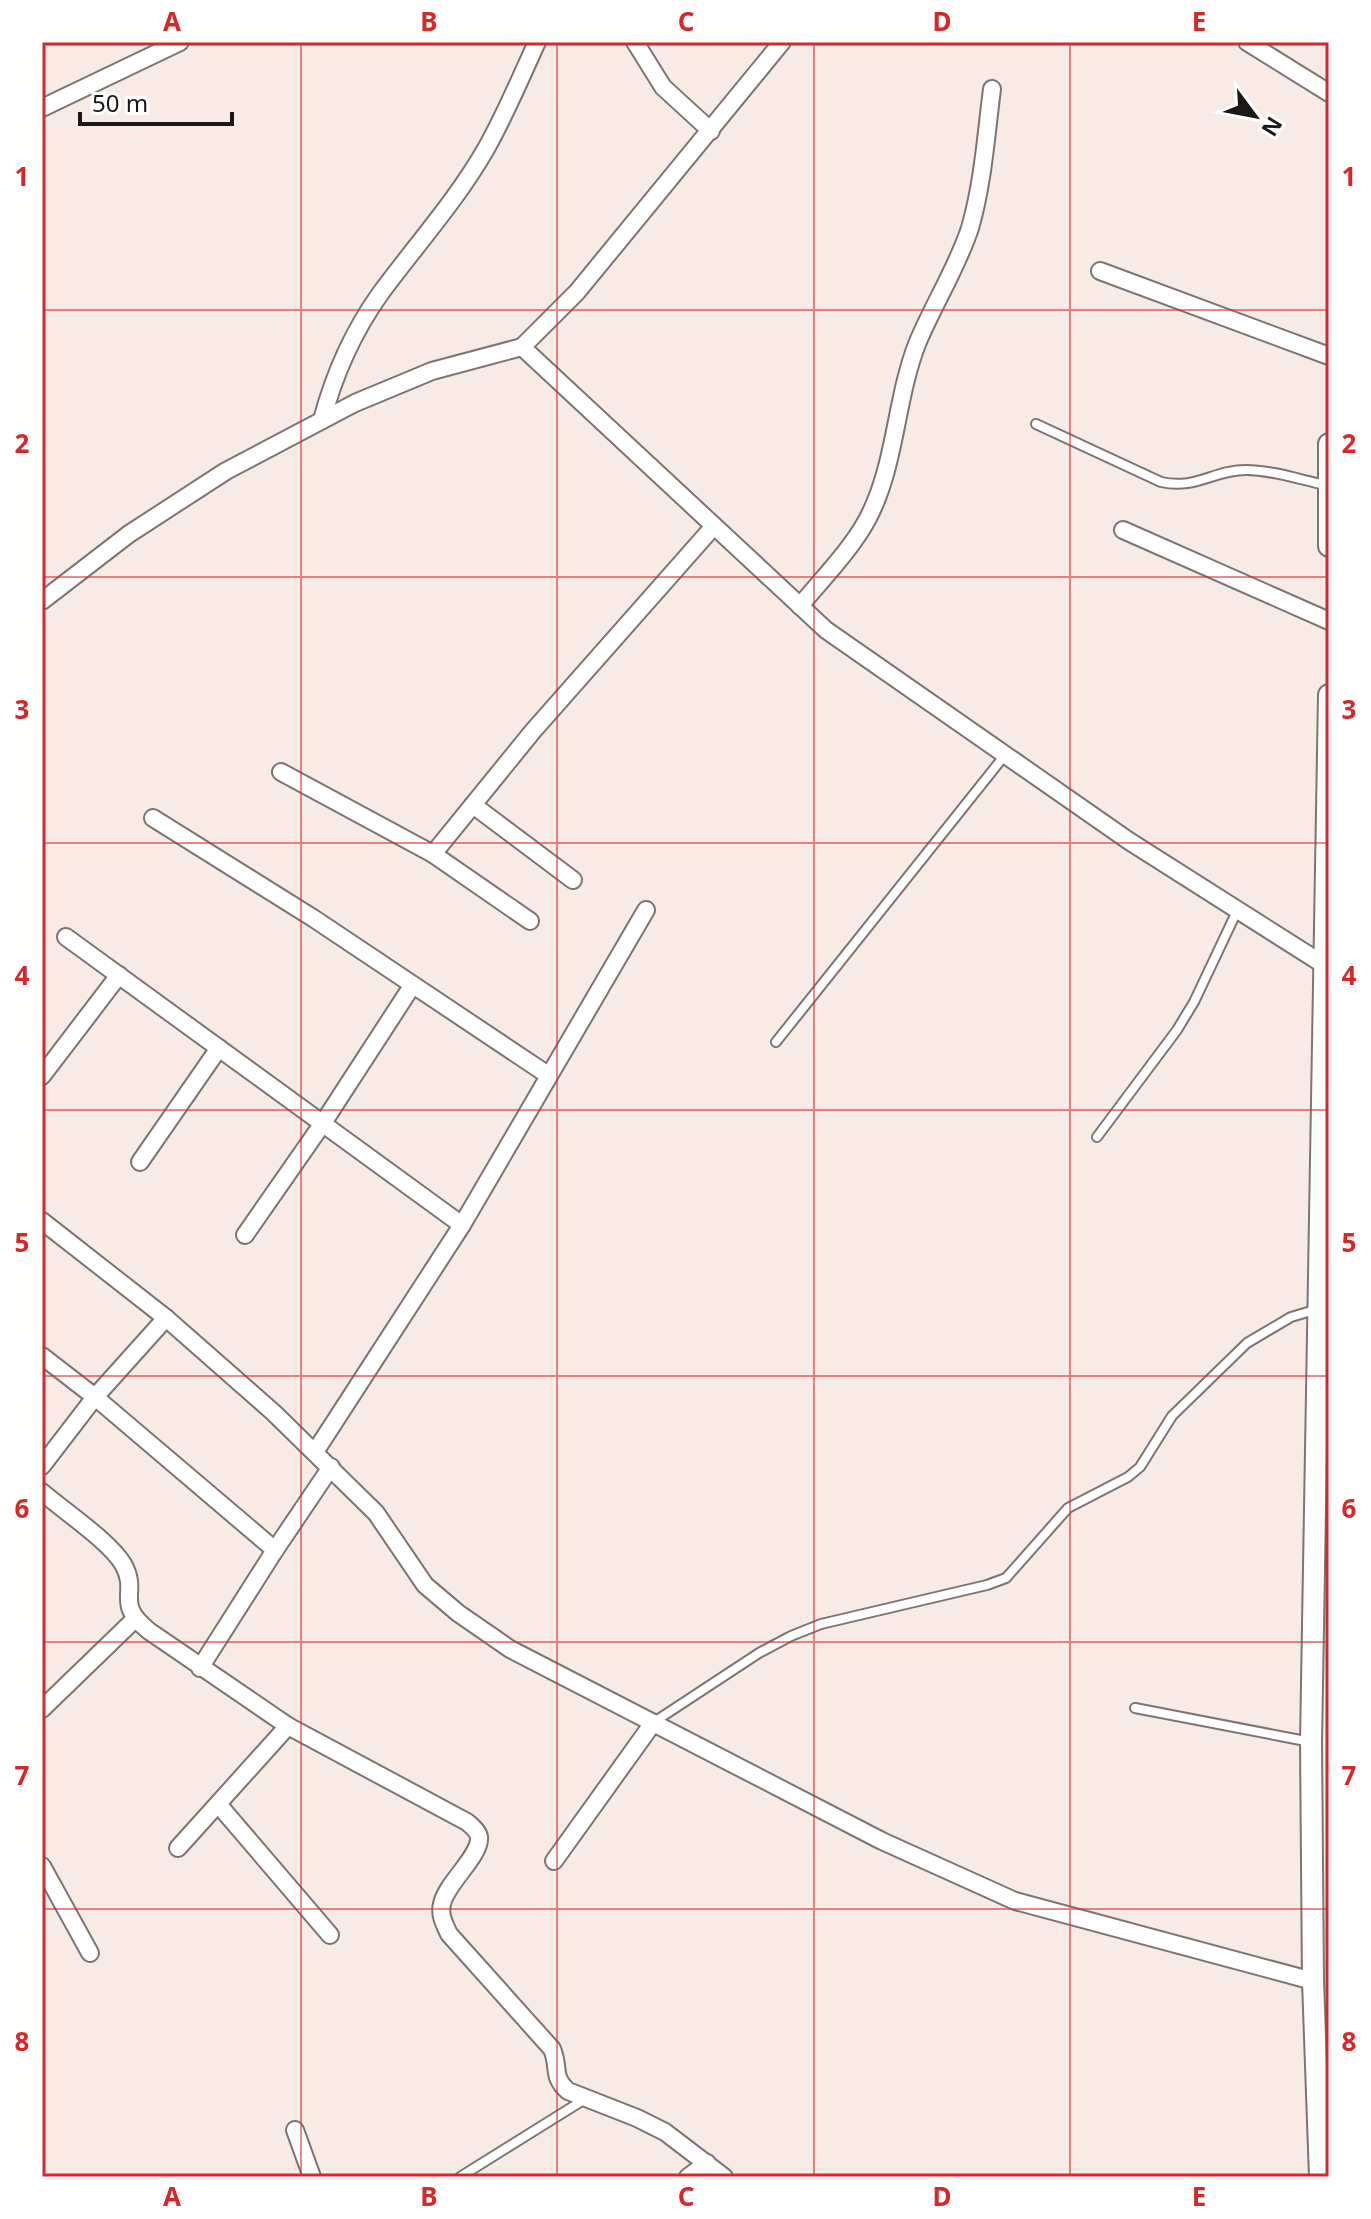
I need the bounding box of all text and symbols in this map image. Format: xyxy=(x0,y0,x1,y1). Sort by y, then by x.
text: A xyxy=(163,3,181,39)
text: B xyxy=(420,3,438,39)
text: C xyxy=(678,3,694,39)
text: D xyxy=(932,3,952,39)
text: E xyxy=(1192,3,1206,39)
scale bar xyxy=(80,76,232,126)
north arrow xyxy=(1215,76,1295,156)
text: 50 m xyxy=(92,86,148,119)
text: N xyxy=(1255,112,1290,143)
text: 1 xyxy=(15,158,29,194)
text: 1 xyxy=(1342,158,1356,194)
text: 2 xyxy=(15,425,30,461)
text: 2 xyxy=(1342,425,1357,461)
text: 3 xyxy=(15,691,29,727)
text: 3 xyxy=(1342,691,1356,727)
text: 4 xyxy=(15,957,30,993)
text: 4 xyxy=(1342,957,1357,993)
text: 5 xyxy=(15,1224,29,1260)
text: 5 xyxy=(1342,1224,1356,1260)
text: 6 xyxy=(15,1490,30,1526)
text: 6 xyxy=(1342,1490,1357,1526)
text: 7 xyxy=(15,1757,30,1793)
text: 7 xyxy=(1342,1757,1357,1793)
text: 8 xyxy=(15,2023,29,2059)
text: 8 xyxy=(1342,2023,1356,2059)
text: A xyxy=(163,2178,181,2214)
text: B xyxy=(420,2178,438,2214)
text: C xyxy=(678,2178,694,2214)
text: D xyxy=(932,2178,952,2214)
text: E xyxy=(1192,2178,1206,2214)

